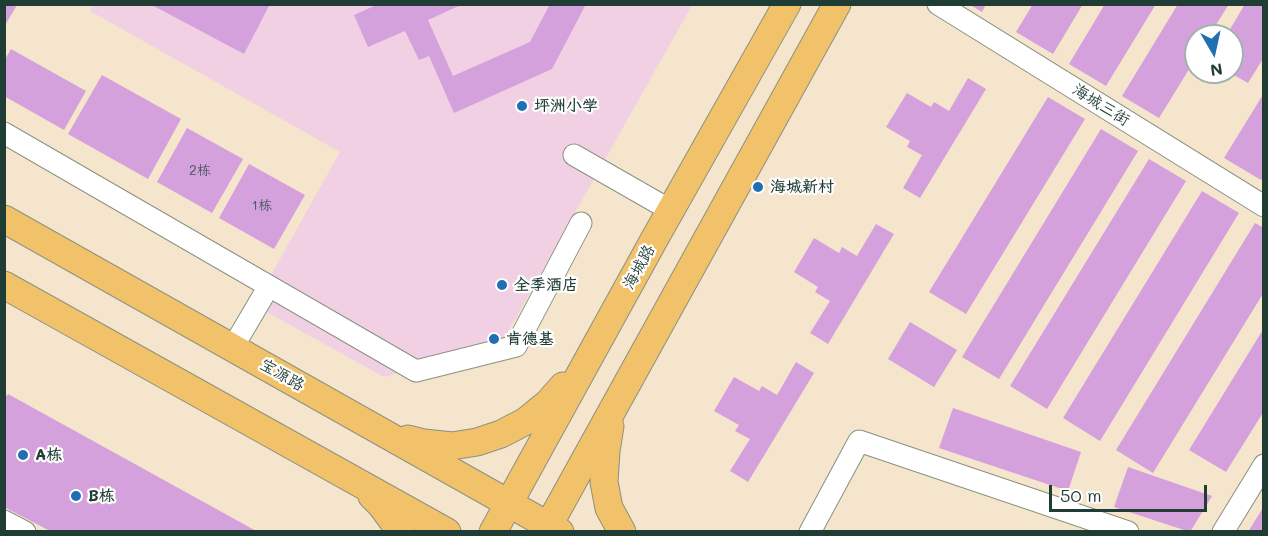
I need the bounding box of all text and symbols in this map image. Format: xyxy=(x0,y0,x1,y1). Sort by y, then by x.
north arrow xyxy=(1184,24,1244,84)
text: N xyxy=(1209,59,1224,82)
street label: 海城三街 xyxy=(1069,80,1133,130)
place label: 坪洲小学 xyxy=(534,96,598,116)
marker: 坪洲小学 xyxy=(515,99,529,113)
house number: 2栋 xyxy=(189,163,211,179)
place label: 海城新村 xyxy=(770,177,834,197)
marker: 海城新村 xyxy=(751,180,765,194)
house number: 1栋 xyxy=(252,198,272,214)
street label: 海城路 xyxy=(619,241,659,293)
place label: 全季酒店 xyxy=(514,275,578,295)
marker: 全季酒店 xyxy=(495,278,509,292)
place label: 肯德基 xyxy=(506,329,554,349)
marker: 肯德基 xyxy=(487,332,501,346)
street label: 宝源路 xyxy=(256,355,308,395)
place label: A栋 xyxy=(35,445,62,465)
marker: A栋 xyxy=(16,448,30,462)
scale bar xyxy=(1052,473,1210,511)
text: 50 m xyxy=(1060,483,1102,507)
place label: B栋 xyxy=(88,486,115,506)
marker: B栋 xyxy=(69,489,83,503)

